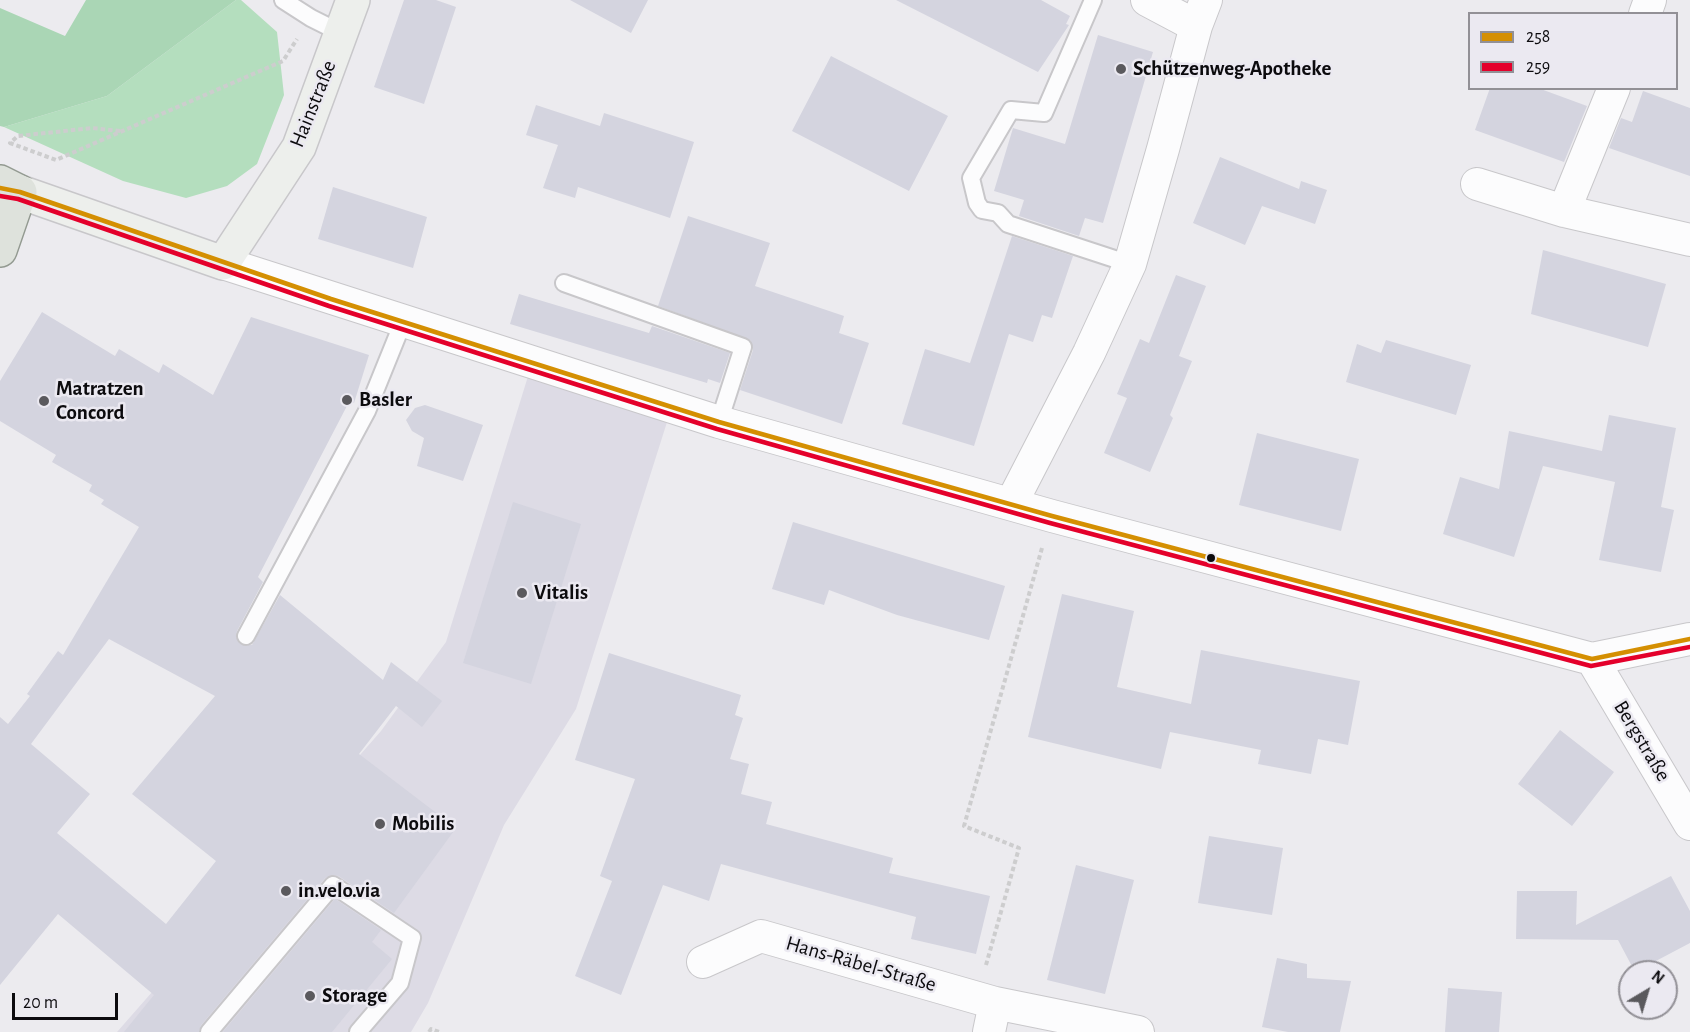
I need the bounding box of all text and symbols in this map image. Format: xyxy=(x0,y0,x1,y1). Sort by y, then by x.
legend xyxy=(1468,12,1678,90)
text: 258 xyxy=(1526,28,1550,46)
place label: Schützenweg-Apotheke xyxy=(1133,56,1331,82)
street label: Hainstraße xyxy=(284,57,342,151)
text: 259 xyxy=(1526,58,1550,76)
marker: Schützenweg-Apotheke xyxy=(1114,62,1128,76)
place label: Matratzen Concord xyxy=(56,376,144,426)
place label: Basler xyxy=(359,387,412,413)
marker: Basler xyxy=(340,393,354,407)
marker: Matratzen Concord xyxy=(37,394,51,408)
unlabelled marker xyxy=(1205,552,1217,564)
place label: Vitalis xyxy=(534,580,588,606)
marker: Vitalis xyxy=(515,586,529,600)
street label: Bergstraße xyxy=(1608,696,1676,786)
place label: Mobilis xyxy=(392,811,454,837)
marker: Mobilis xyxy=(373,817,387,831)
place label: in.velo.via xyxy=(298,878,380,904)
marker: in.velo.via xyxy=(279,884,293,898)
street label: Hans-Räbel-Straße xyxy=(783,931,939,997)
north arrow xyxy=(1618,960,1678,1020)
text: N xyxy=(1649,968,1667,987)
scale bar xyxy=(15,981,122,1019)
place label: Storage xyxy=(322,983,387,1009)
marker: Storage xyxy=(303,989,317,1003)
text: 20 m xyxy=(23,994,58,1012)

